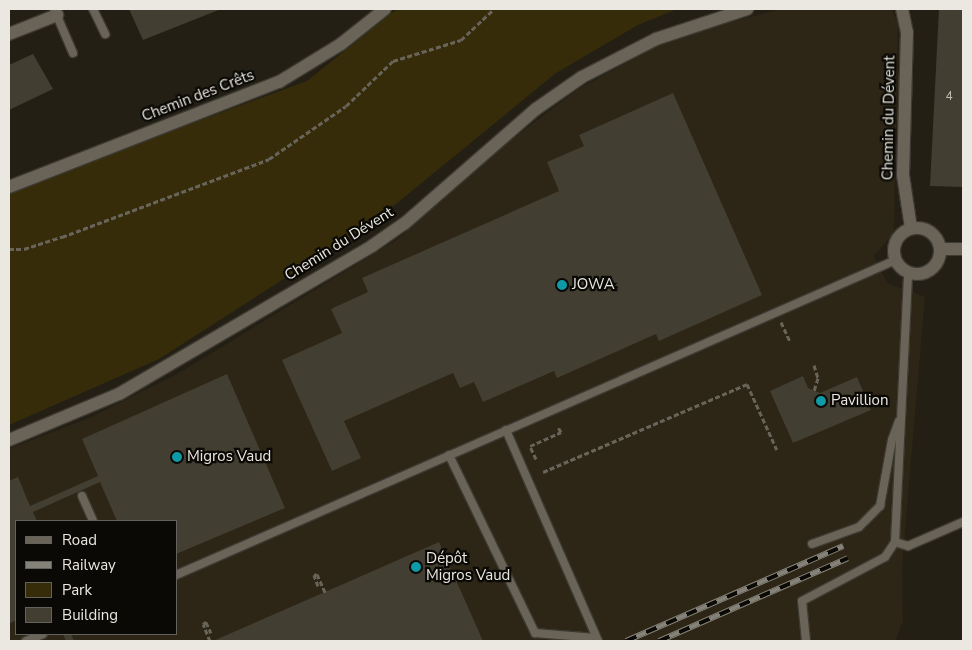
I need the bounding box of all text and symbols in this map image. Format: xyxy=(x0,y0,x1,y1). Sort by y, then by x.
street label: Chemin du Dévent xyxy=(879,56,899,180)
street label: Chemin des Crêts xyxy=(139,66,257,126)
house number: 4 xyxy=(945,90,953,104)
street label: Chemin du Dévent xyxy=(281,203,397,285)
place label: JOWA xyxy=(572,276,615,294)
marker: JOWA xyxy=(556,279,568,291)
place label: Pavillion xyxy=(831,392,888,410)
marker: Pavillion xyxy=(815,395,827,407)
place label: Migros Vaud xyxy=(187,448,271,466)
marker: Migros Vaud xyxy=(171,451,183,463)
legend xyxy=(15,520,178,635)
text: Road xyxy=(62,530,97,550)
place label: Dépôt Migros Vaud xyxy=(426,549,510,584)
text: Railway xyxy=(62,555,116,575)
marker: Dépôt Migros Vaud xyxy=(410,561,422,573)
text: Park xyxy=(62,580,92,600)
text: Building xyxy=(62,605,118,625)

